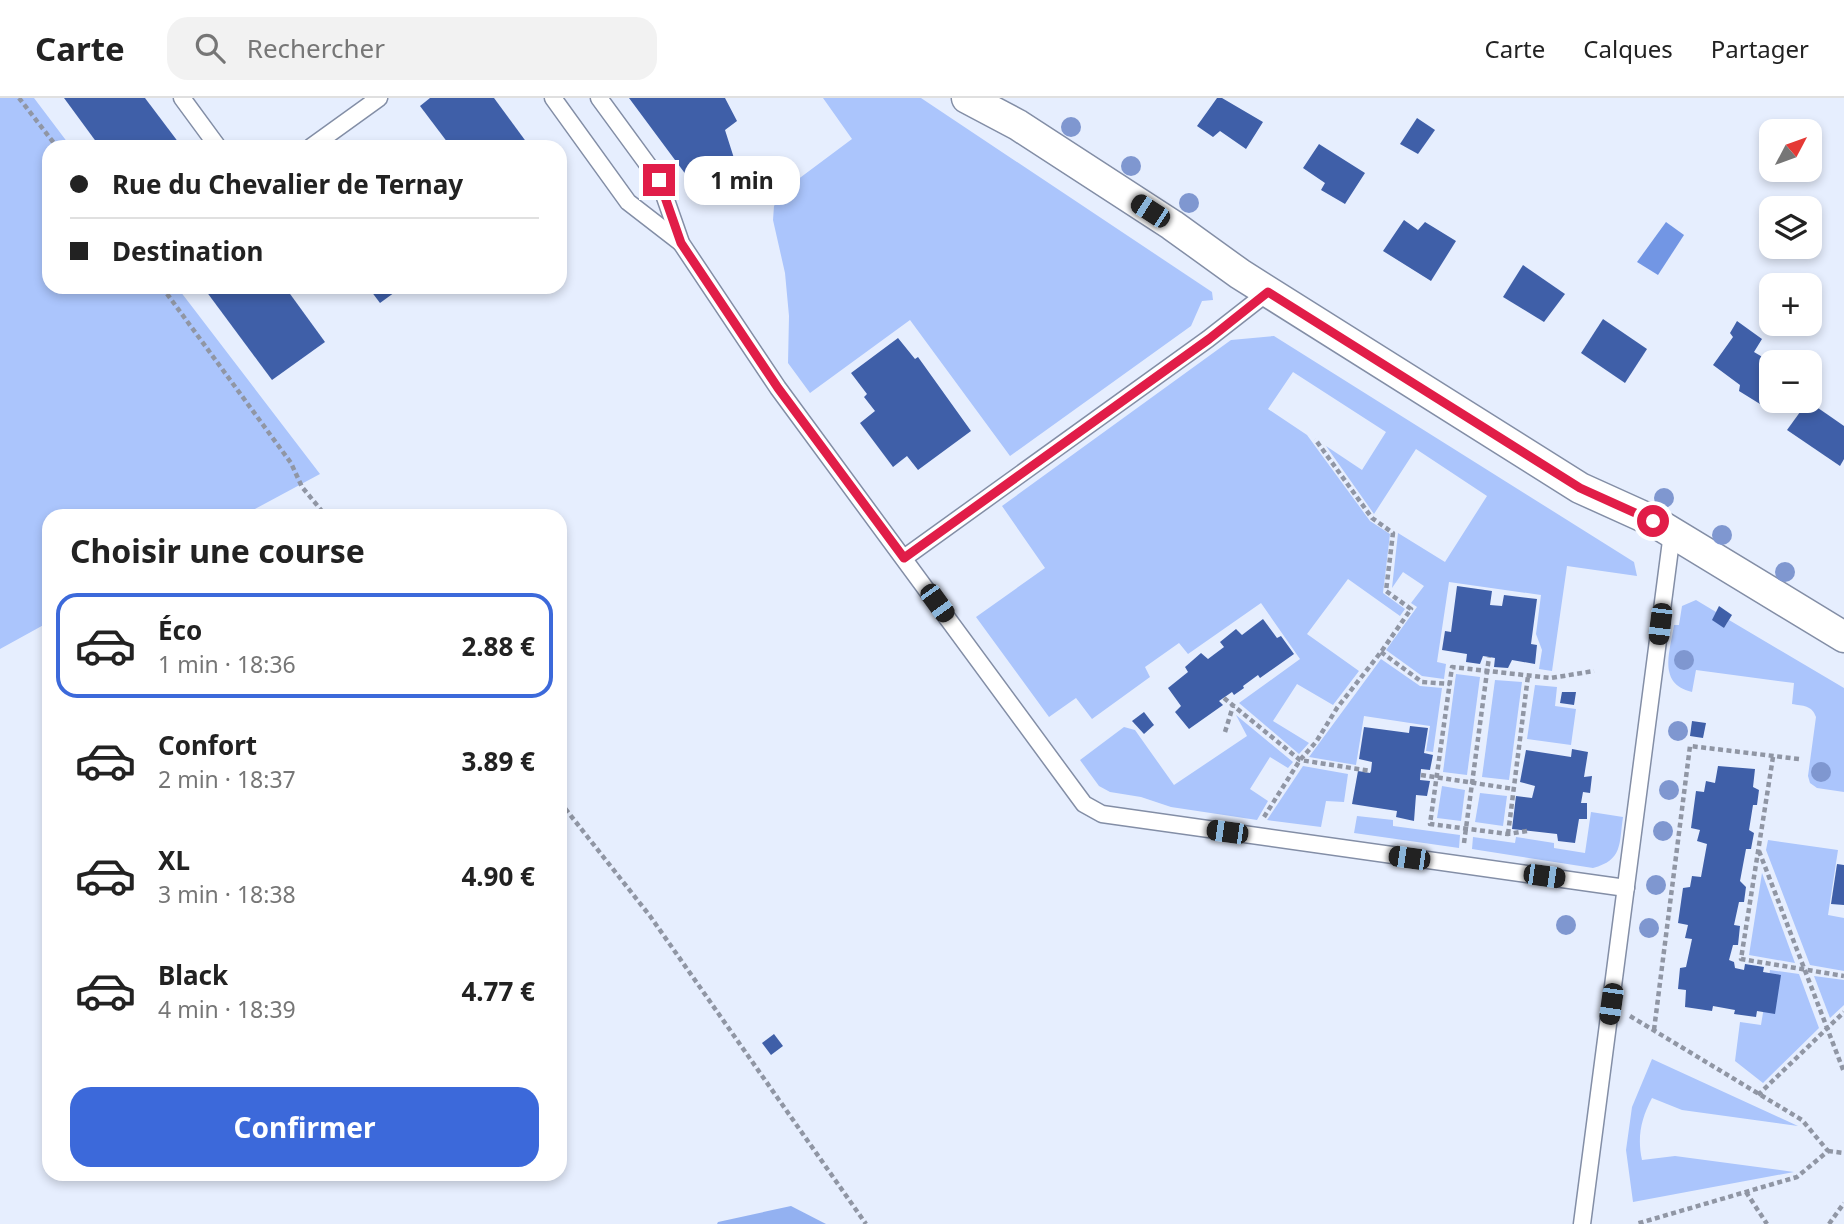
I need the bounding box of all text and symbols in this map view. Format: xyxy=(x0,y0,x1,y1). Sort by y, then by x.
search box xyxy=(167,17,657,80)
text: Carte xyxy=(35,26,125,71)
icon: search xyxy=(191,29,229,67)
text: Rechercher xyxy=(247,30,385,66)
text: Carte xyxy=(1485,32,1545,65)
text: Calques xyxy=(1583,32,1673,65)
text: Partager xyxy=(1711,32,1809,65)
north arrow xyxy=(1759,119,1822,182)
map controls xyxy=(1759,119,1822,413)
callout: 1 min xyxy=(684,155,799,204)
route end xyxy=(643,164,675,196)
text: 1 min xyxy=(710,164,774,196)
text: Rue du Chevalier de Ternay xyxy=(112,166,463,202)
car xyxy=(1127,191,1174,231)
button: layers xyxy=(1759,196,1822,259)
text: Destination xyxy=(112,233,263,269)
button: + xyxy=(1759,273,1822,336)
button: − xyxy=(1759,350,1822,413)
route start xyxy=(1637,505,1669,537)
text: Choisir une course xyxy=(70,529,365,572)
car xyxy=(917,580,958,626)
car xyxy=(1648,602,1673,646)
text: Éco xyxy=(158,612,202,648)
icon: car xyxy=(74,614,137,677)
text: 2.88 € xyxy=(461,628,535,664)
text: 1 min · 18:36 xyxy=(158,648,296,680)
text: Confort xyxy=(158,727,257,763)
icon: car xyxy=(74,729,137,792)
text: 3.89 € xyxy=(461,743,535,779)
text: 2 min · 18:37 xyxy=(158,763,296,795)
car xyxy=(1205,819,1250,845)
text: XL xyxy=(158,842,190,878)
icon: car xyxy=(74,844,137,907)
car xyxy=(1387,845,1432,871)
text: 4.90 € xyxy=(461,858,535,894)
car xyxy=(1522,863,1567,889)
text: 3 min · 18:38 xyxy=(158,878,296,910)
text: Black xyxy=(158,957,228,993)
icon: car xyxy=(74,959,137,1022)
text: 4.77 € xyxy=(461,973,535,1009)
car xyxy=(1598,982,1625,1026)
text: 4 min · 18:39 xyxy=(158,993,296,1025)
button: Confirmer xyxy=(70,1087,539,1167)

